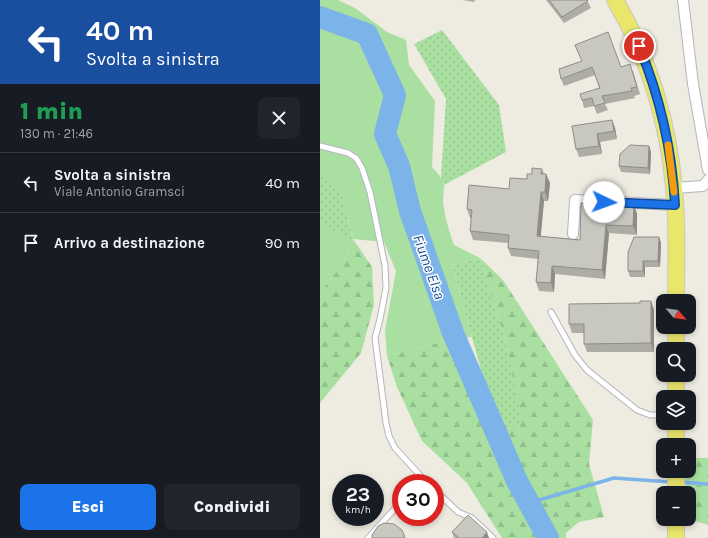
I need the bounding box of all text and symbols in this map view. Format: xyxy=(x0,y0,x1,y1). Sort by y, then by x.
text: 40 m xyxy=(86,14,154,47)
icon: left xyxy=(20,16,72,68)
pin xyxy=(622,29,656,63)
icon: arrive xyxy=(628,35,650,57)
text: Svolta a sinistra xyxy=(86,48,220,70)
text: 1 min xyxy=(20,97,83,125)
button: close xyxy=(258,97,300,139)
text: 130 m · 21:46 xyxy=(20,126,93,141)
text: Svolta a sinistra xyxy=(54,166,171,184)
icon: left xyxy=(20,172,42,194)
text: 40 m xyxy=(265,174,300,192)
position arrow xyxy=(583,181,625,223)
text: Viale Antonio Gramsci xyxy=(54,184,185,199)
icon: arrive xyxy=(20,232,42,254)
water label: Fiume Elsa xyxy=(409,232,449,302)
text: Arrivo a destinazione xyxy=(54,234,205,252)
text: 90 m xyxy=(265,234,300,252)
north arrow xyxy=(656,294,696,334)
map controls xyxy=(656,294,696,526)
button: search xyxy=(656,342,696,382)
button: layers xyxy=(656,390,696,430)
button: + xyxy=(656,438,696,478)
speed limit sign: 30 xyxy=(392,474,444,526)
text: 23 xyxy=(346,483,370,506)
button: Esci xyxy=(20,484,156,530)
button: Condividi xyxy=(164,484,300,530)
button: − xyxy=(656,486,696,526)
text: km/h xyxy=(345,504,371,516)

